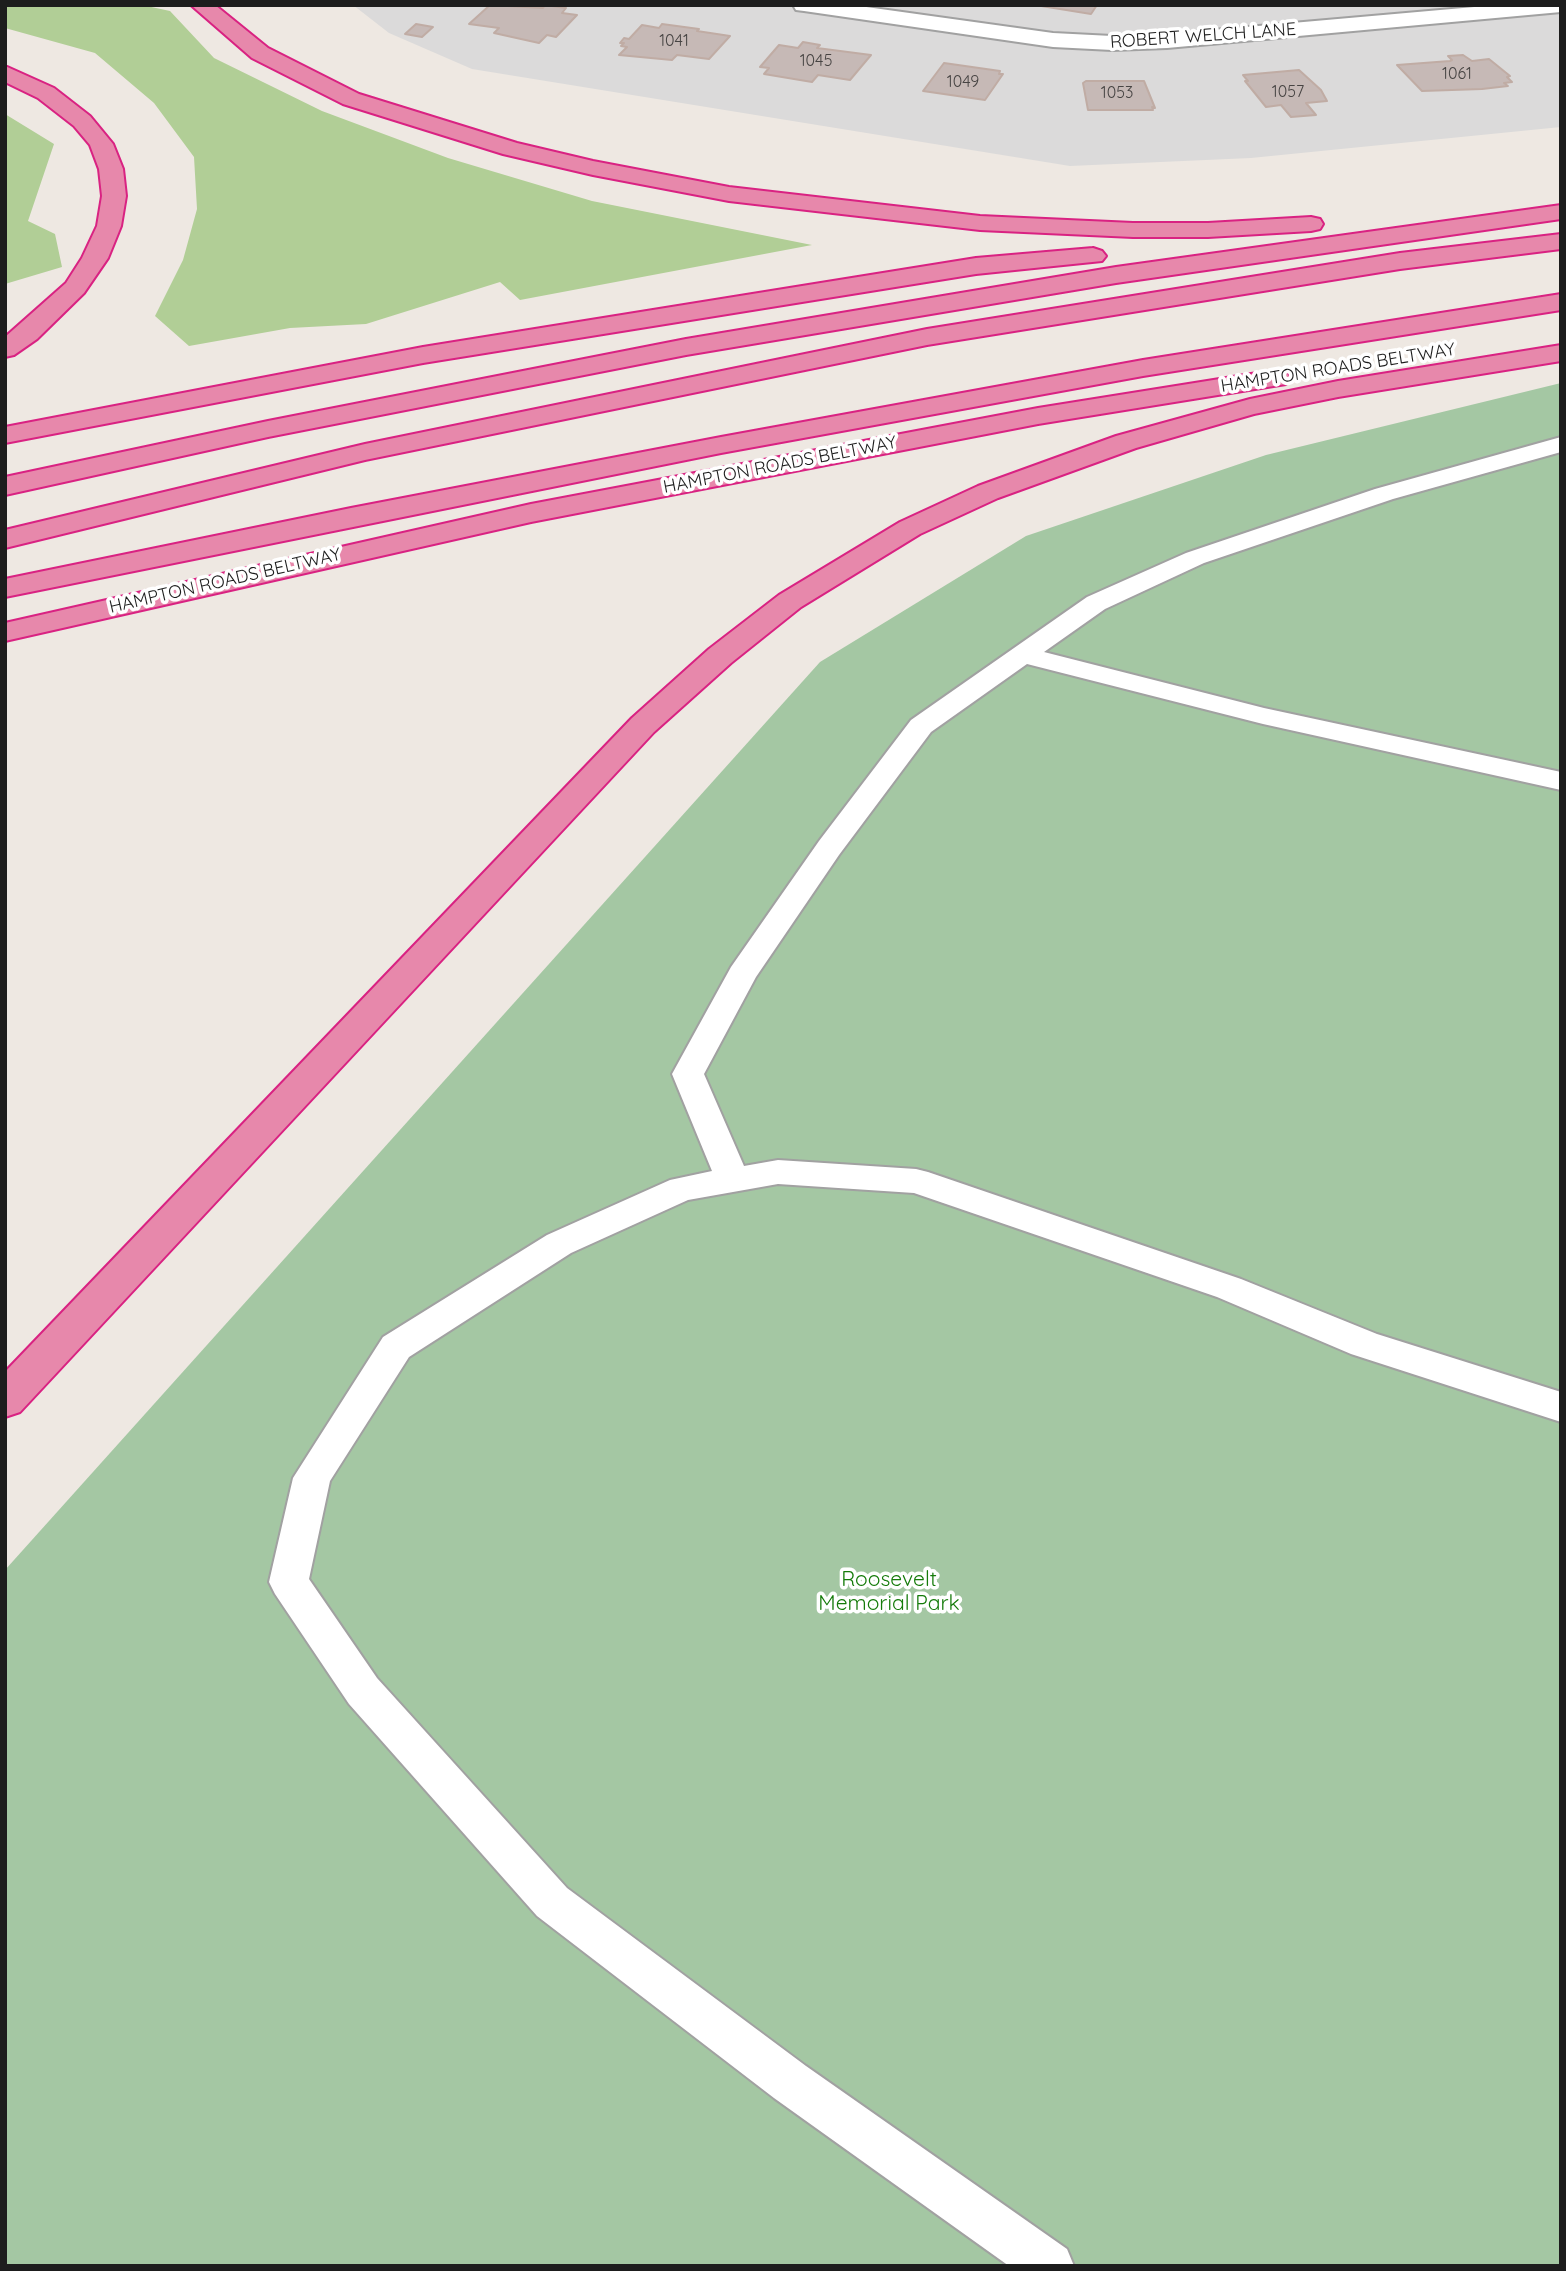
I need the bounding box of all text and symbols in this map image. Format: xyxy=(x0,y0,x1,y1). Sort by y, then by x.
street label: ROBERT WELCH LANE xyxy=(1109,19,1297,53)
house number: 1041 xyxy=(659,31,689,51)
house number: 1045 xyxy=(800,51,832,71)
house number: 1061 xyxy=(1442,64,1472,84)
house number: 1049 xyxy=(947,72,979,92)
house number: 1057 xyxy=(1272,82,1304,102)
house number: 1053 xyxy=(1101,83,1133,103)
street label: HAMPTON ROADS BELTWAY xyxy=(1219,339,1457,397)
street label: HAMPTON ROADS BELTWAY xyxy=(662,432,898,498)
street label: HAMPTON ROADS BELTWAY xyxy=(107,544,343,618)
park label: Roosevelt Memorial Park xyxy=(818,1567,960,1617)

